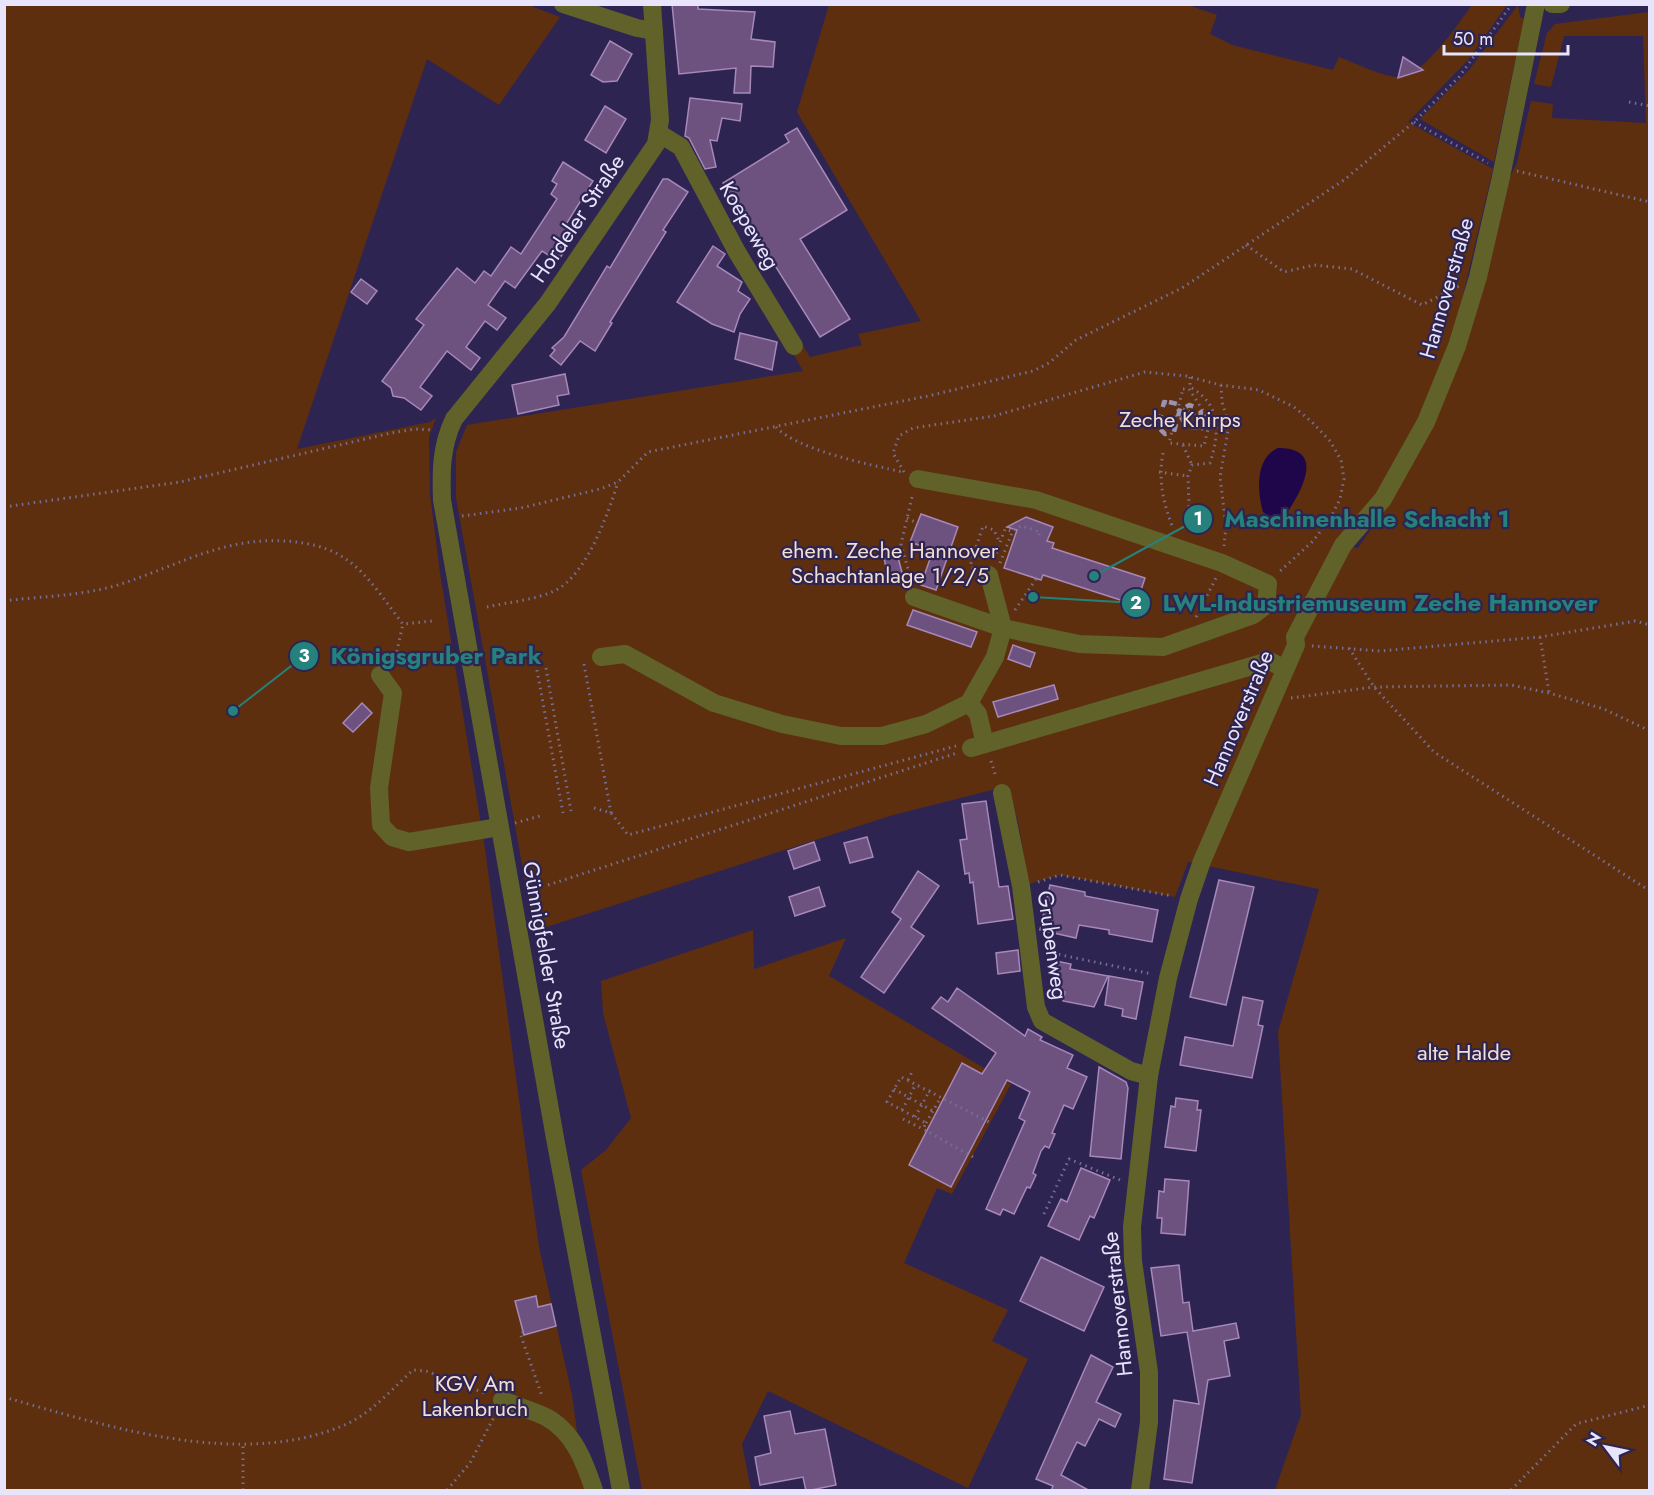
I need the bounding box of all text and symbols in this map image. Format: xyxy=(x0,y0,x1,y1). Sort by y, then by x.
scale bar xyxy=(1444,18,1568,56)
text: 50 m xyxy=(1453,26,1493,52)
street label: Hordeler Straße xyxy=(522,147,632,289)
street label: Koepeweg xyxy=(712,175,788,275)
street label: Hannoverstraße xyxy=(1411,214,1481,362)
park label: Zeche Knirps xyxy=(1119,403,1241,435)
callout: Maschinenhalle Schacht 1 xyxy=(1183,498,1522,540)
text: Maschinenhalle Schacht 1 xyxy=(1224,501,1510,536)
text: 1 xyxy=(1193,506,1203,532)
park label: ehem. Zeche Hannover Schachtanlage 1/2/5 xyxy=(782,534,999,591)
callout: LWL-Industriemuseum Zeche Hannover xyxy=(1121,582,1610,624)
text: LWL-Industriemuseum Zeche Hannover xyxy=(1162,585,1598,620)
text: 2 xyxy=(1130,590,1142,616)
callout: Königsgruber Park xyxy=(289,635,554,677)
text: Königsgruber Park xyxy=(330,638,542,673)
text: 3 xyxy=(298,643,310,669)
street label: Hannoverstraße xyxy=(1195,645,1281,791)
street label: Günnigfelder Straße xyxy=(515,859,579,1051)
street label: Grubenweg xyxy=(1030,888,1076,1002)
park label: alte Halde xyxy=(1417,1036,1511,1068)
street label: Hannoverstraße xyxy=(1093,1230,1141,1378)
park label: KGV Am Lakenbruch xyxy=(422,1367,528,1424)
north arrow xyxy=(1576,1417,1636,1477)
text: N xyxy=(1581,1428,1607,1451)

